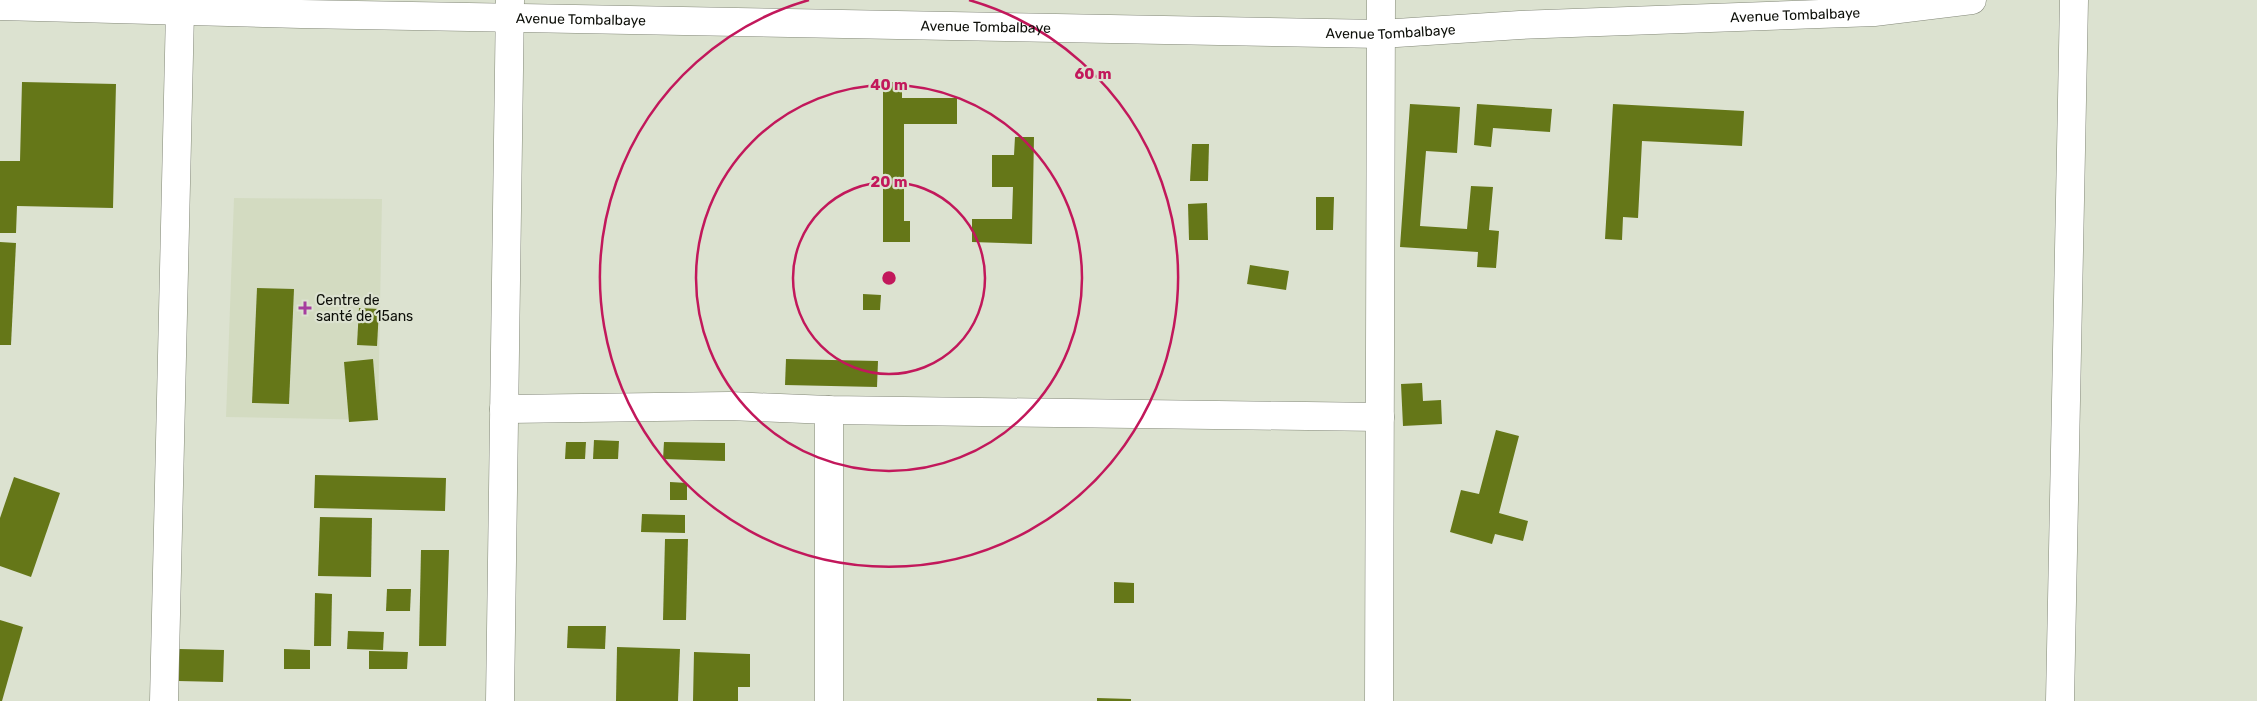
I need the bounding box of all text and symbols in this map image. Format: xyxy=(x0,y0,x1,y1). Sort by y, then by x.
street label: Avenue Tombalbaye xyxy=(1730,5,1861,26)
street label: Avenue Tombalbaye xyxy=(516,10,646,29)
street label: Avenue Tombalbaye xyxy=(921,17,1051,37)
street label: Avenue Tombalbaye xyxy=(1325,21,1456,43)
text: 60 m xyxy=(1075,65,1111,83)
text: 40 m xyxy=(870,76,908,94)
text: 20 m xyxy=(871,173,907,191)
centre of rings xyxy=(880,269,898,287)
place label: Centre de santé de 15ans xyxy=(316,292,413,325)
marker: Centre de santé de 15ans xyxy=(298,301,312,315)

